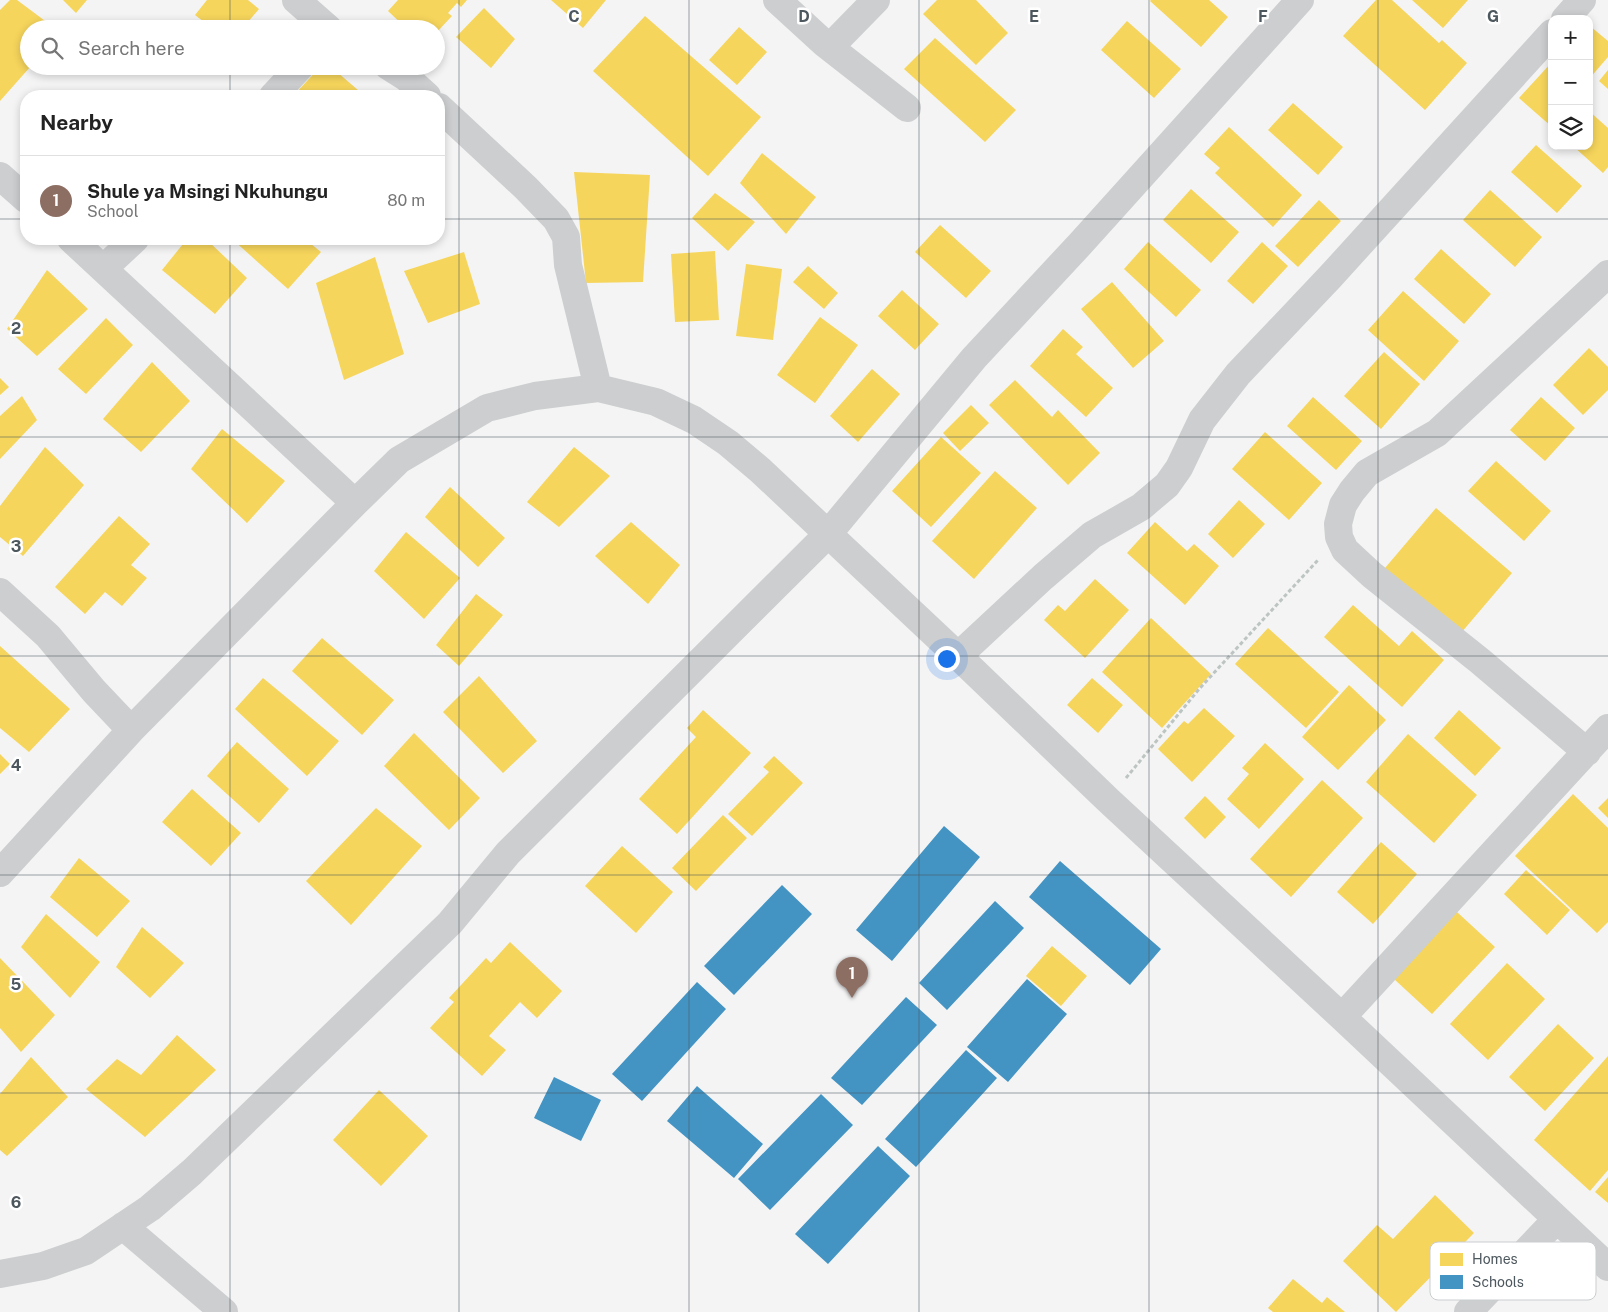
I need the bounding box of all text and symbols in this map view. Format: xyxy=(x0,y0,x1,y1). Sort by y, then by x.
text: C xyxy=(568,7,580,26)
text: D xyxy=(798,7,810,26)
text: E xyxy=(1029,7,1039,26)
text: F xyxy=(1258,7,1268,26)
text: G xyxy=(1487,7,1499,26)
map controls xyxy=(1548,15,1593,150)
button: + xyxy=(1548,15,1593,60)
search box xyxy=(20,20,445,75)
icon: search xyxy=(38,34,66,62)
text: Search here xyxy=(78,37,185,59)
button: − xyxy=(1548,60,1593,105)
button: layers xyxy=(1548,105,1593,150)
text: Nearby xyxy=(40,110,113,135)
text: Shule ya Msingi Nkuhungu xyxy=(87,180,328,202)
text: 1 xyxy=(53,191,59,210)
text: 80 m xyxy=(387,191,425,210)
text: School xyxy=(87,202,138,221)
text: 2 xyxy=(11,319,21,338)
text: 3 xyxy=(11,537,21,556)
your location xyxy=(934,646,960,672)
text: 4 xyxy=(11,756,22,775)
pin: 1 xyxy=(836,957,868,998)
text: 5 xyxy=(11,975,22,994)
text: 6 xyxy=(11,1193,21,1212)
legend xyxy=(1430,1242,1596,1300)
text: Homes xyxy=(1472,1251,1518,1267)
text: Schools xyxy=(1472,1274,1524,1290)

